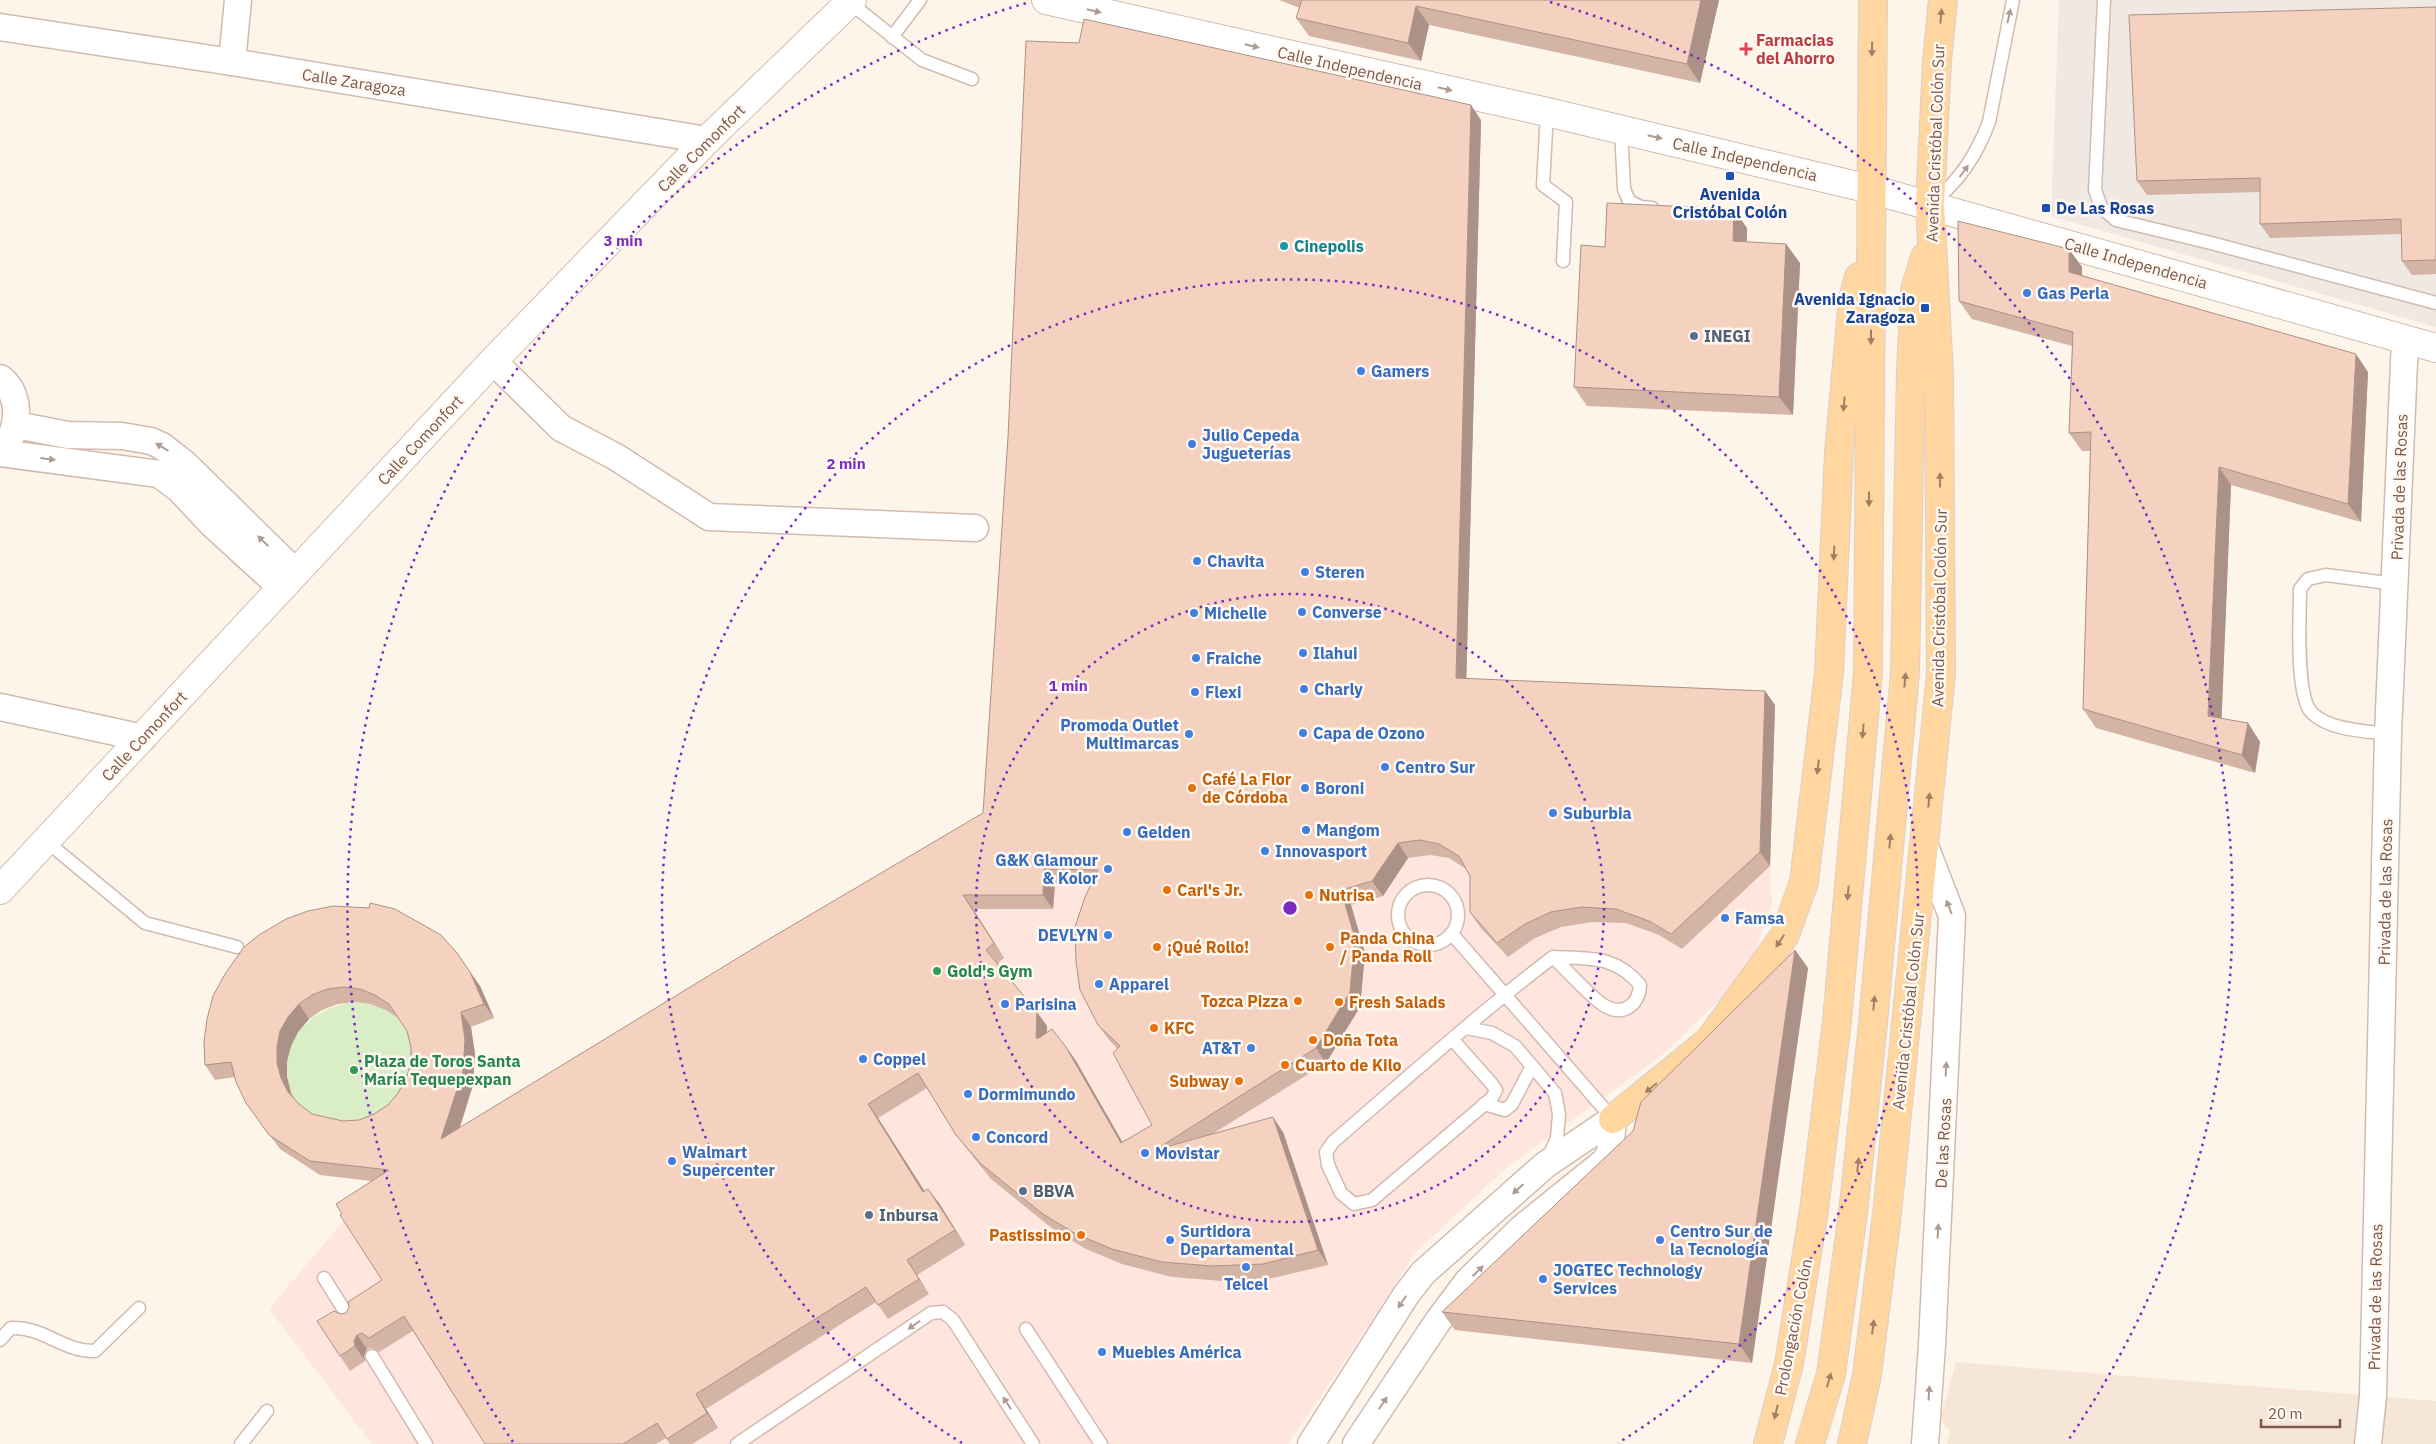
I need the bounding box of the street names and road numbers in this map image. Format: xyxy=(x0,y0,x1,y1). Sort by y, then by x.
street label: Calle Independencia xyxy=(1276,42,1425,95)
street label: Avenida Cristóbal Colón Sur xyxy=(1922,43,1948,243)
street label: Calle Zaragoza xyxy=(301,64,408,100)
street label: Calle Comonfort xyxy=(653,100,749,196)
street label: Calle Independencia xyxy=(1671,133,1820,186)
street label: Calle Independencia xyxy=(2062,233,2210,293)
street label: Calle Comonfort xyxy=(373,391,467,489)
street label: Privada de las Rosas xyxy=(2386,413,2412,561)
street label: Avenida Cristóbal Colón Sur xyxy=(1927,508,1951,707)
street label: Calle Comonfort xyxy=(97,687,191,785)
street label: Privada de las Rosas xyxy=(2374,818,2396,966)
street label: Avenida Cristóbal Colón Sur xyxy=(1888,911,1928,1111)
street label: De las Rosas xyxy=(1931,1097,1955,1189)
street label: Privada de las Rosas xyxy=(2364,1223,2386,1371)
street label: Prolongación Colón xyxy=(1770,1257,1816,1397)

